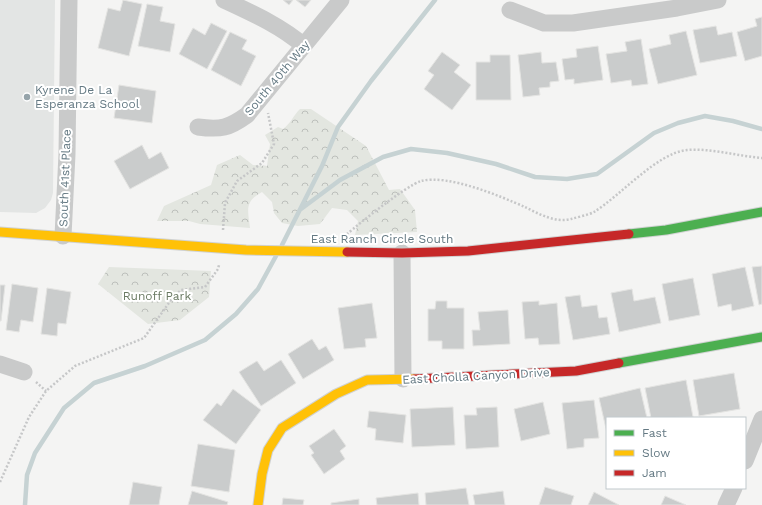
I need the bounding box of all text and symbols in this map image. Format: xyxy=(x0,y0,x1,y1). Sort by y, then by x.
street label: South 40th Way xyxy=(242,37,313,118)
place label: Kyrene De La Esperanza School xyxy=(35,83,140,111)
marker: Kyrene De La Esperanza School xyxy=(22,92,32,102)
street label: South 41st Place xyxy=(56,129,74,227)
street label: East Ranch Circle South xyxy=(311,232,453,246)
park label: Runoff Park xyxy=(123,289,192,303)
street label: East Cholla Canyon Drive xyxy=(402,365,550,387)
legend xyxy=(606,417,746,489)
text: Fast xyxy=(642,426,667,440)
text: Slow xyxy=(642,446,670,460)
text: Jam xyxy=(642,466,667,480)

